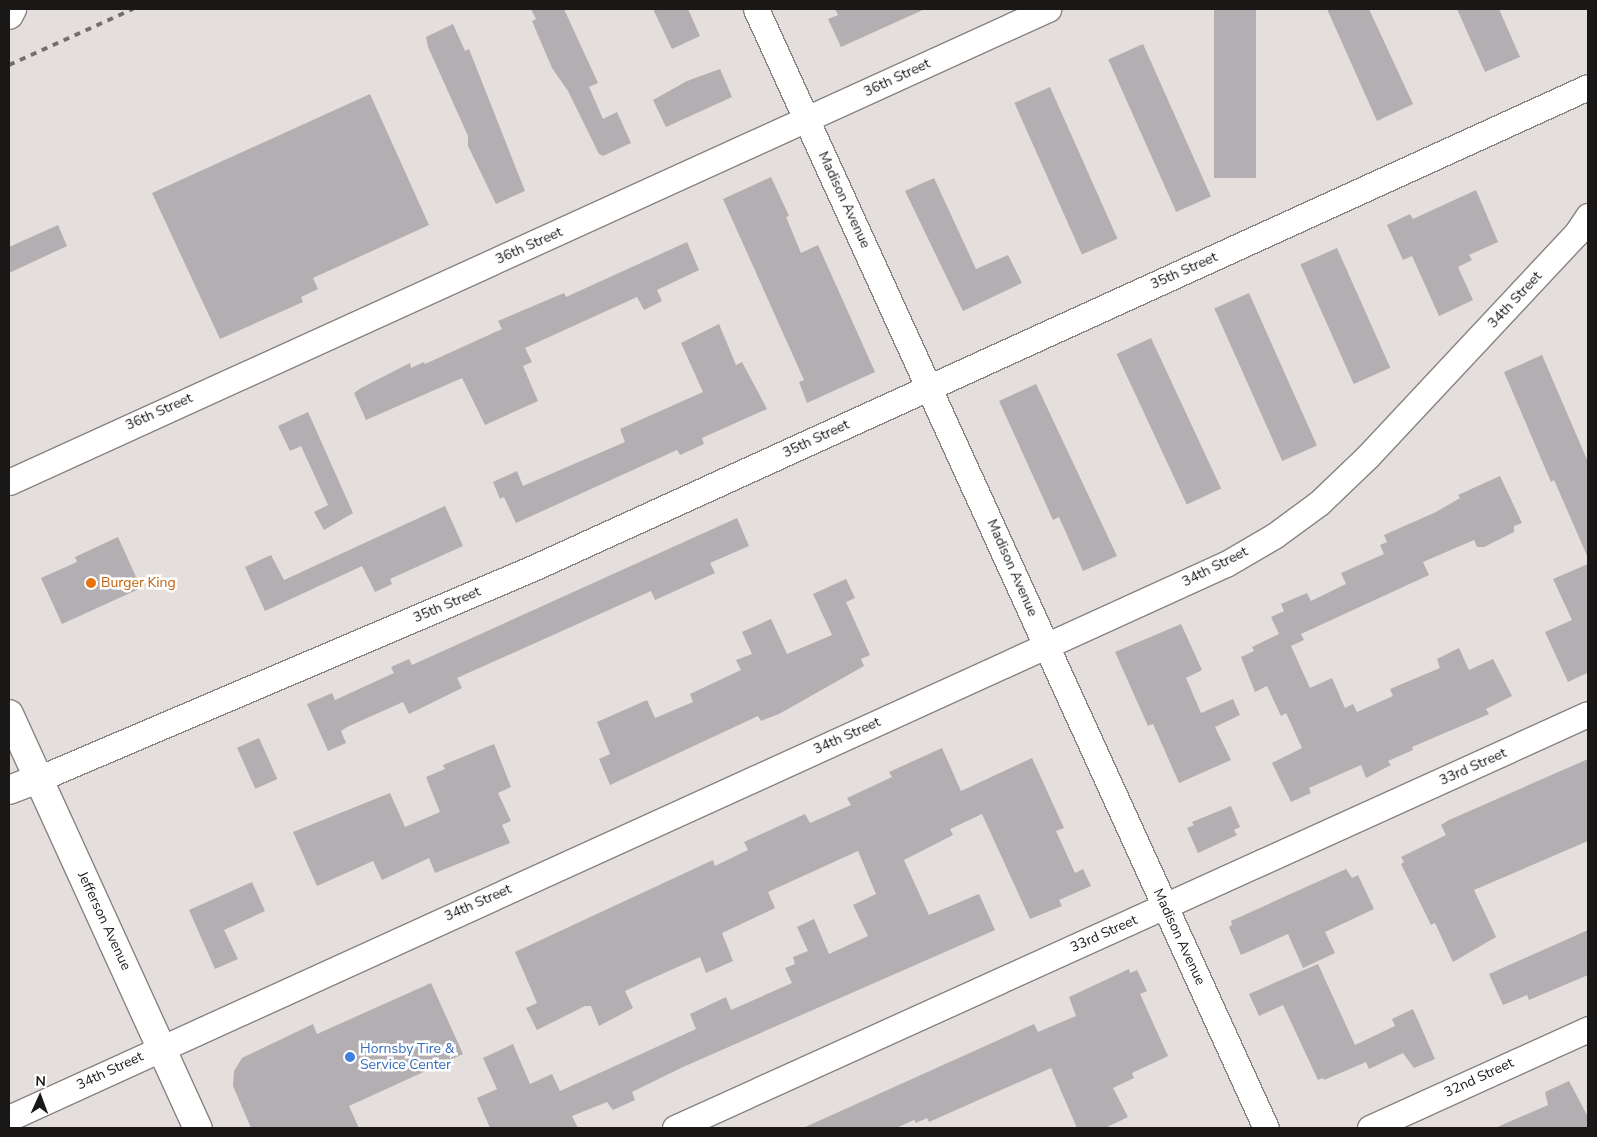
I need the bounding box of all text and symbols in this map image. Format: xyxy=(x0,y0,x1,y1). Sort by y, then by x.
street label: 36th Street xyxy=(861,55,933,101)
street label: Madison Avenue xyxy=(814,149,874,251)
street label: 36th Street xyxy=(493,224,565,268)
street label: 35th Street xyxy=(1148,249,1220,293)
street label: 34th Street xyxy=(1484,268,1546,332)
street label: 36th Street xyxy=(123,390,195,434)
street label: 35th Street xyxy=(780,416,852,462)
street label: Madison Avenue xyxy=(983,517,1041,619)
street label: 34th Street xyxy=(1179,543,1251,591)
place label: Burger King xyxy=(101,575,176,591)
marker: Burger King xyxy=(85,577,97,589)
street label: 35th Street xyxy=(411,583,483,627)
street label: 34th Street xyxy=(811,714,883,758)
street label: 33rd Street xyxy=(1437,745,1509,789)
street label: Jefferson Avenue xyxy=(74,869,134,973)
street label: 34th Street xyxy=(442,881,514,925)
street label: Madison Avenue xyxy=(1149,886,1209,988)
street label: 33rd Street xyxy=(1068,912,1140,956)
place label: Hornsby Tire & Service Center xyxy=(360,1041,454,1074)
street label: 34th Street xyxy=(74,1048,146,1094)
marker: Hornsby Tire & Service Center xyxy=(344,1051,356,1063)
street label: 32nd Street xyxy=(1442,1055,1516,1101)
north arrow xyxy=(15,1072,65,1122)
text: N xyxy=(35,1072,46,1091)

